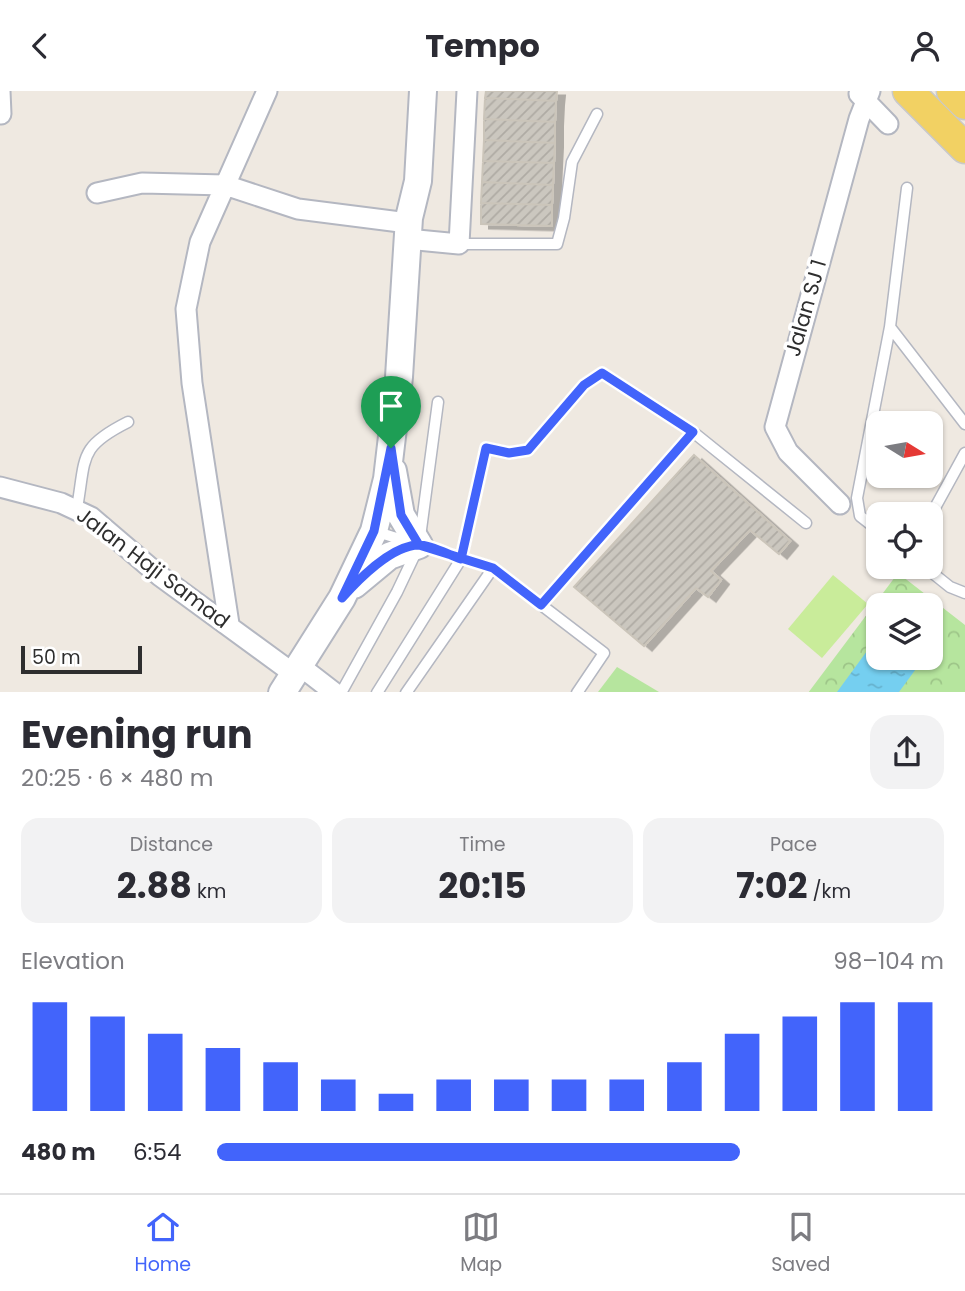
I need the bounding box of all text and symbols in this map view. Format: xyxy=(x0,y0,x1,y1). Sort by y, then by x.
text: Tempo xyxy=(425,23,540,68)
icon: back xyxy=(21,27,59,65)
icon: person xyxy=(906,27,944,65)
street label: Jalan SJ 1 xyxy=(778,256,833,360)
pin xyxy=(361,376,421,448)
icon: arrive xyxy=(372,387,410,425)
north arrow xyxy=(866,411,943,488)
map controls xyxy=(866,411,943,670)
street label: Jalan Haji Samad xyxy=(71,500,236,635)
button: locate xyxy=(866,502,943,579)
button: layers xyxy=(866,593,943,670)
scale bar xyxy=(21,643,142,675)
text: 50 m xyxy=(32,644,81,671)
text: Evening run xyxy=(21,708,253,761)
button: share xyxy=(870,715,944,789)
text: 20:25 · 6 × 480 m xyxy=(21,762,213,794)
text: Distance xyxy=(130,831,213,858)
text: Time xyxy=(459,831,506,858)
text: Pace xyxy=(770,831,817,858)
text: 2.88 xyxy=(117,861,192,910)
text: 20:15 xyxy=(438,861,527,910)
text: 7:02 xyxy=(736,861,808,910)
text: km xyxy=(192,878,226,905)
text: /km xyxy=(808,878,851,905)
text: Elevation xyxy=(21,945,125,977)
text: 98–104 m xyxy=(833,945,944,977)
text: 480 m xyxy=(21,1136,96,1168)
text: 6:54 xyxy=(133,1136,181,1168)
tab: Home xyxy=(134,1208,191,1279)
tab: Map xyxy=(460,1208,502,1279)
tab: Saved xyxy=(771,1208,830,1279)

